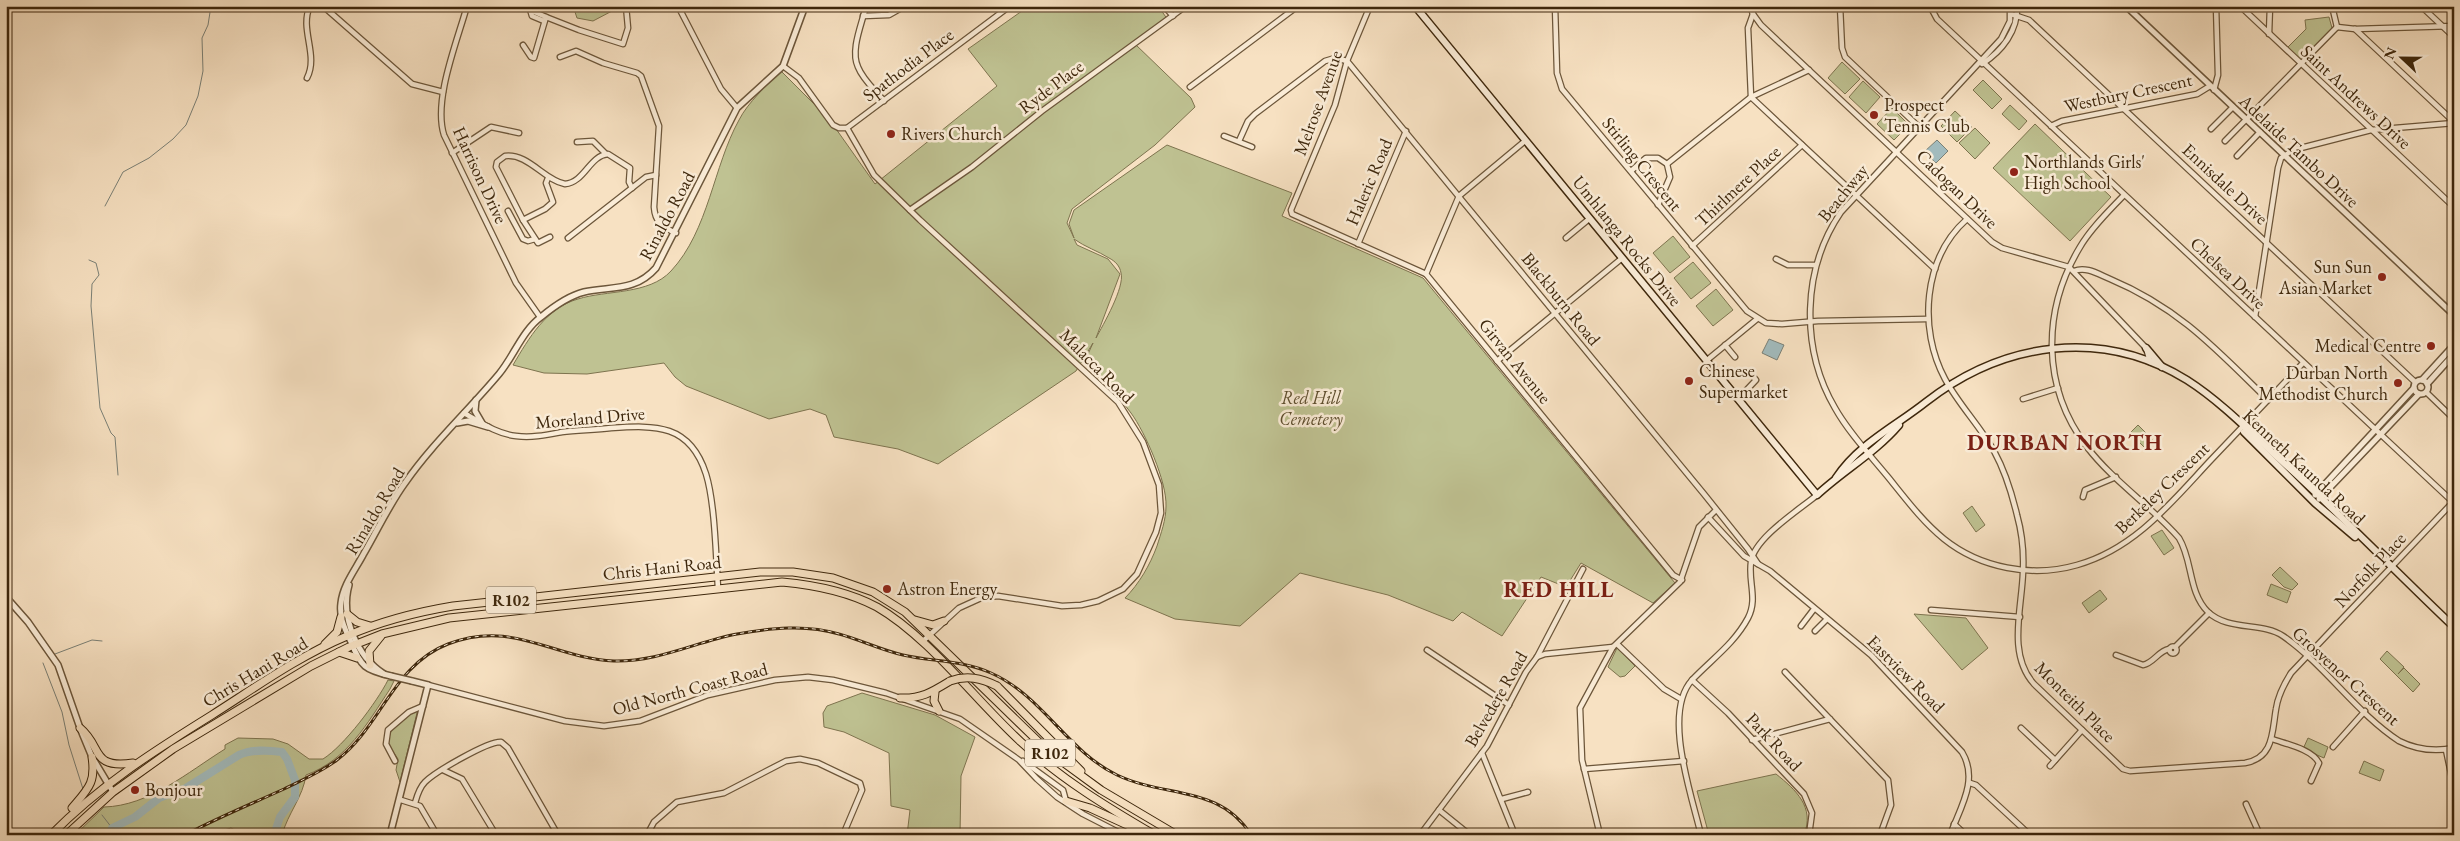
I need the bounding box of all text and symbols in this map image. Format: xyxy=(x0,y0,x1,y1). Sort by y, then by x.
street label: Spathodia Place xyxy=(858,23,958,106)
north arrow xyxy=(2378,32,2428,82)
street label: Saint Andrews Drive xyxy=(2296,39,2416,154)
text: N xyxy=(2379,44,2401,62)
street label: Melrose Avenue xyxy=(1288,47,1347,159)
street label: Ryde Place xyxy=(1014,55,1088,118)
street label: Westbury Crescent xyxy=(2062,68,2194,117)
street label: Adelaide Tambo Drive xyxy=(2234,88,2364,212)
place label: Prospect Tennis Club xyxy=(1884,93,1970,137)
marker: Prospect Tennis Club xyxy=(1868,109,1880,121)
street label: Stirling Crescent xyxy=(1597,112,1688,216)
place label: Rivers Church xyxy=(901,122,1002,145)
street label: Harrison Drive xyxy=(448,123,513,227)
marker: Rivers Church xyxy=(885,128,897,140)
street label: Haleric Road xyxy=(1340,134,1397,229)
street label: Ennisdale Drive xyxy=(2178,138,2273,229)
street label: Thirlmere Place xyxy=(1690,140,1785,231)
street label: Cadogan Drive xyxy=(1912,144,2003,233)
place label: Northlands Girls' High School xyxy=(2024,150,2145,194)
street label: Beachway xyxy=(1812,159,1873,226)
marker: Northlands Girls' High School xyxy=(2008,166,2020,178)
street label: Rinaldo Road xyxy=(634,167,700,264)
street label: Umhlanga Rocks Drive xyxy=(1568,171,1687,311)
street label: Chelsea Drive xyxy=(2186,232,2271,314)
street label: Blackburn Road xyxy=(1517,247,1607,351)
place label: Sun Sun Asian Market xyxy=(2278,255,2372,299)
marker: Sun Sun Asian Market xyxy=(2376,271,2388,283)
street label: Girvan Avenue xyxy=(1474,313,1557,408)
street label: Malacca Road xyxy=(1055,323,1140,409)
place label: Medical Centre xyxy=(2315,334,2421,357)
marker: Medical Centre xyxy=(2425,340,2437,352)
place label: Chinese Supermarket xyxy=(1699,359,1788,403)
place label: Durban North Methodist Church xyxy=(2259,361,2388,405)
marker: Chinese Supermarket xyxy=(1683,375,1695,387)
marker: Durban North Methodist Church xyxy=(2392,377,2404,389)
park label: Red Hill Cemetery xyxy=(1279,386,1343,431)
street label: Moreland Drive xyxy=(534,401,646,434)
street label: Kenneth Kaunda Road xyxy=(2238,404,2371,530)
district label: DURBAN NORTH xyxy=(1967,428,2163,457)
street label: Berkeley Crescent xyxy=(2110,437,2214,539)
street label: Rinaldo Road xyxy=(340,462,410,558)
street label: Norfolk Place xyxy=(2329,527,2410,612)
street label: Chris Hani Road xyxy=(602,550,723,585)
district label: RED HILL xyxy=(1504,575,1614,604)
place label: Astron Energy xyxy=(896,577,997,600)
marker: Astron Energy xyxy=(881,583,893,595)
road number: R102 xyxy=(486,586,536,614)
street label: Grosvenor Crescent xyxy=(2288,621,2405,730)
street label: Eastview Road xyxy=(1862,630,1951,718)
street label: Chris Hani Road xyxy=(198,631,312,712)
street label: Belvedere Road xyxy=(1459,646,1533,751)
street label: Monteith Place xyxy=(2030,656,2121,747)
street label: Old North Coast Road xyxy=(610,657,771,720)
street label: Park Road xyxy=(1741,708,1808,776)
road number: R102 xyxy=(1025,740,1075,766)
place label: Bonjour xyxy=(145,778,202,801)
marker: Bonjour xyxy=(129,784,141,796)

